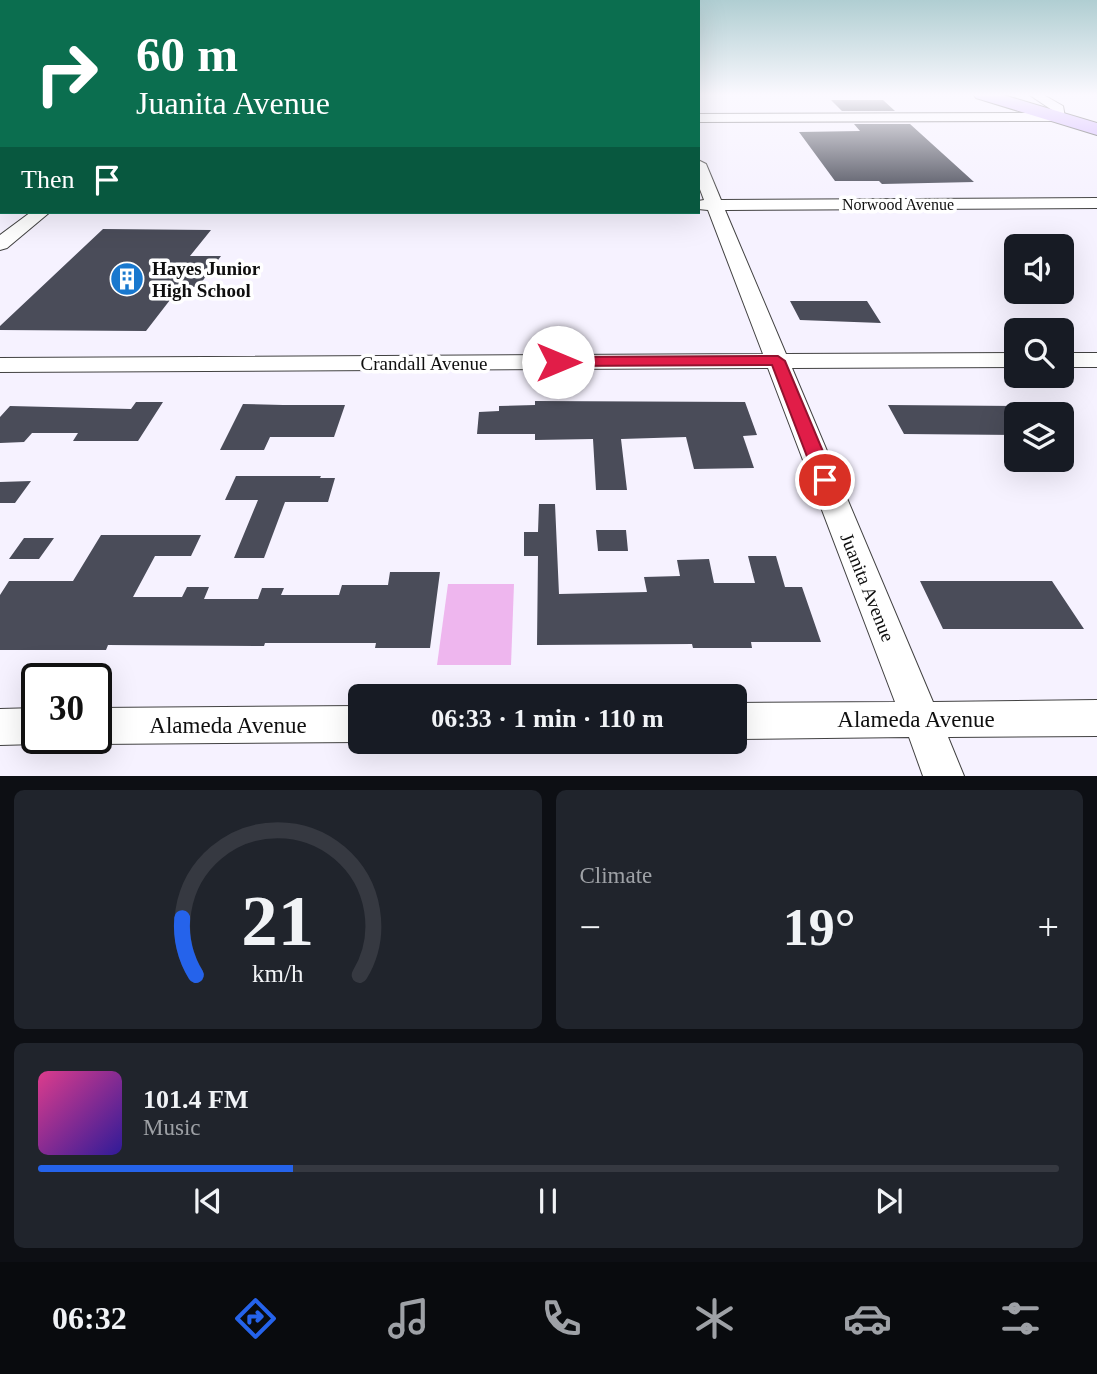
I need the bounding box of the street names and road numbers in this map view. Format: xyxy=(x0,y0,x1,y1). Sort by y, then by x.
street label: Norwood Avenue xyxy=(842,196,954,213)
street label: Crandall Avenue xyxy=(361,353,487,374)
street label: Juanita Avenue xyxy=(836,530,899,645)
street label: Alameda Avenue xyxy=(837,707,995,732)
street label: Alameda Avenue xyxy=(149,713,307,738)

